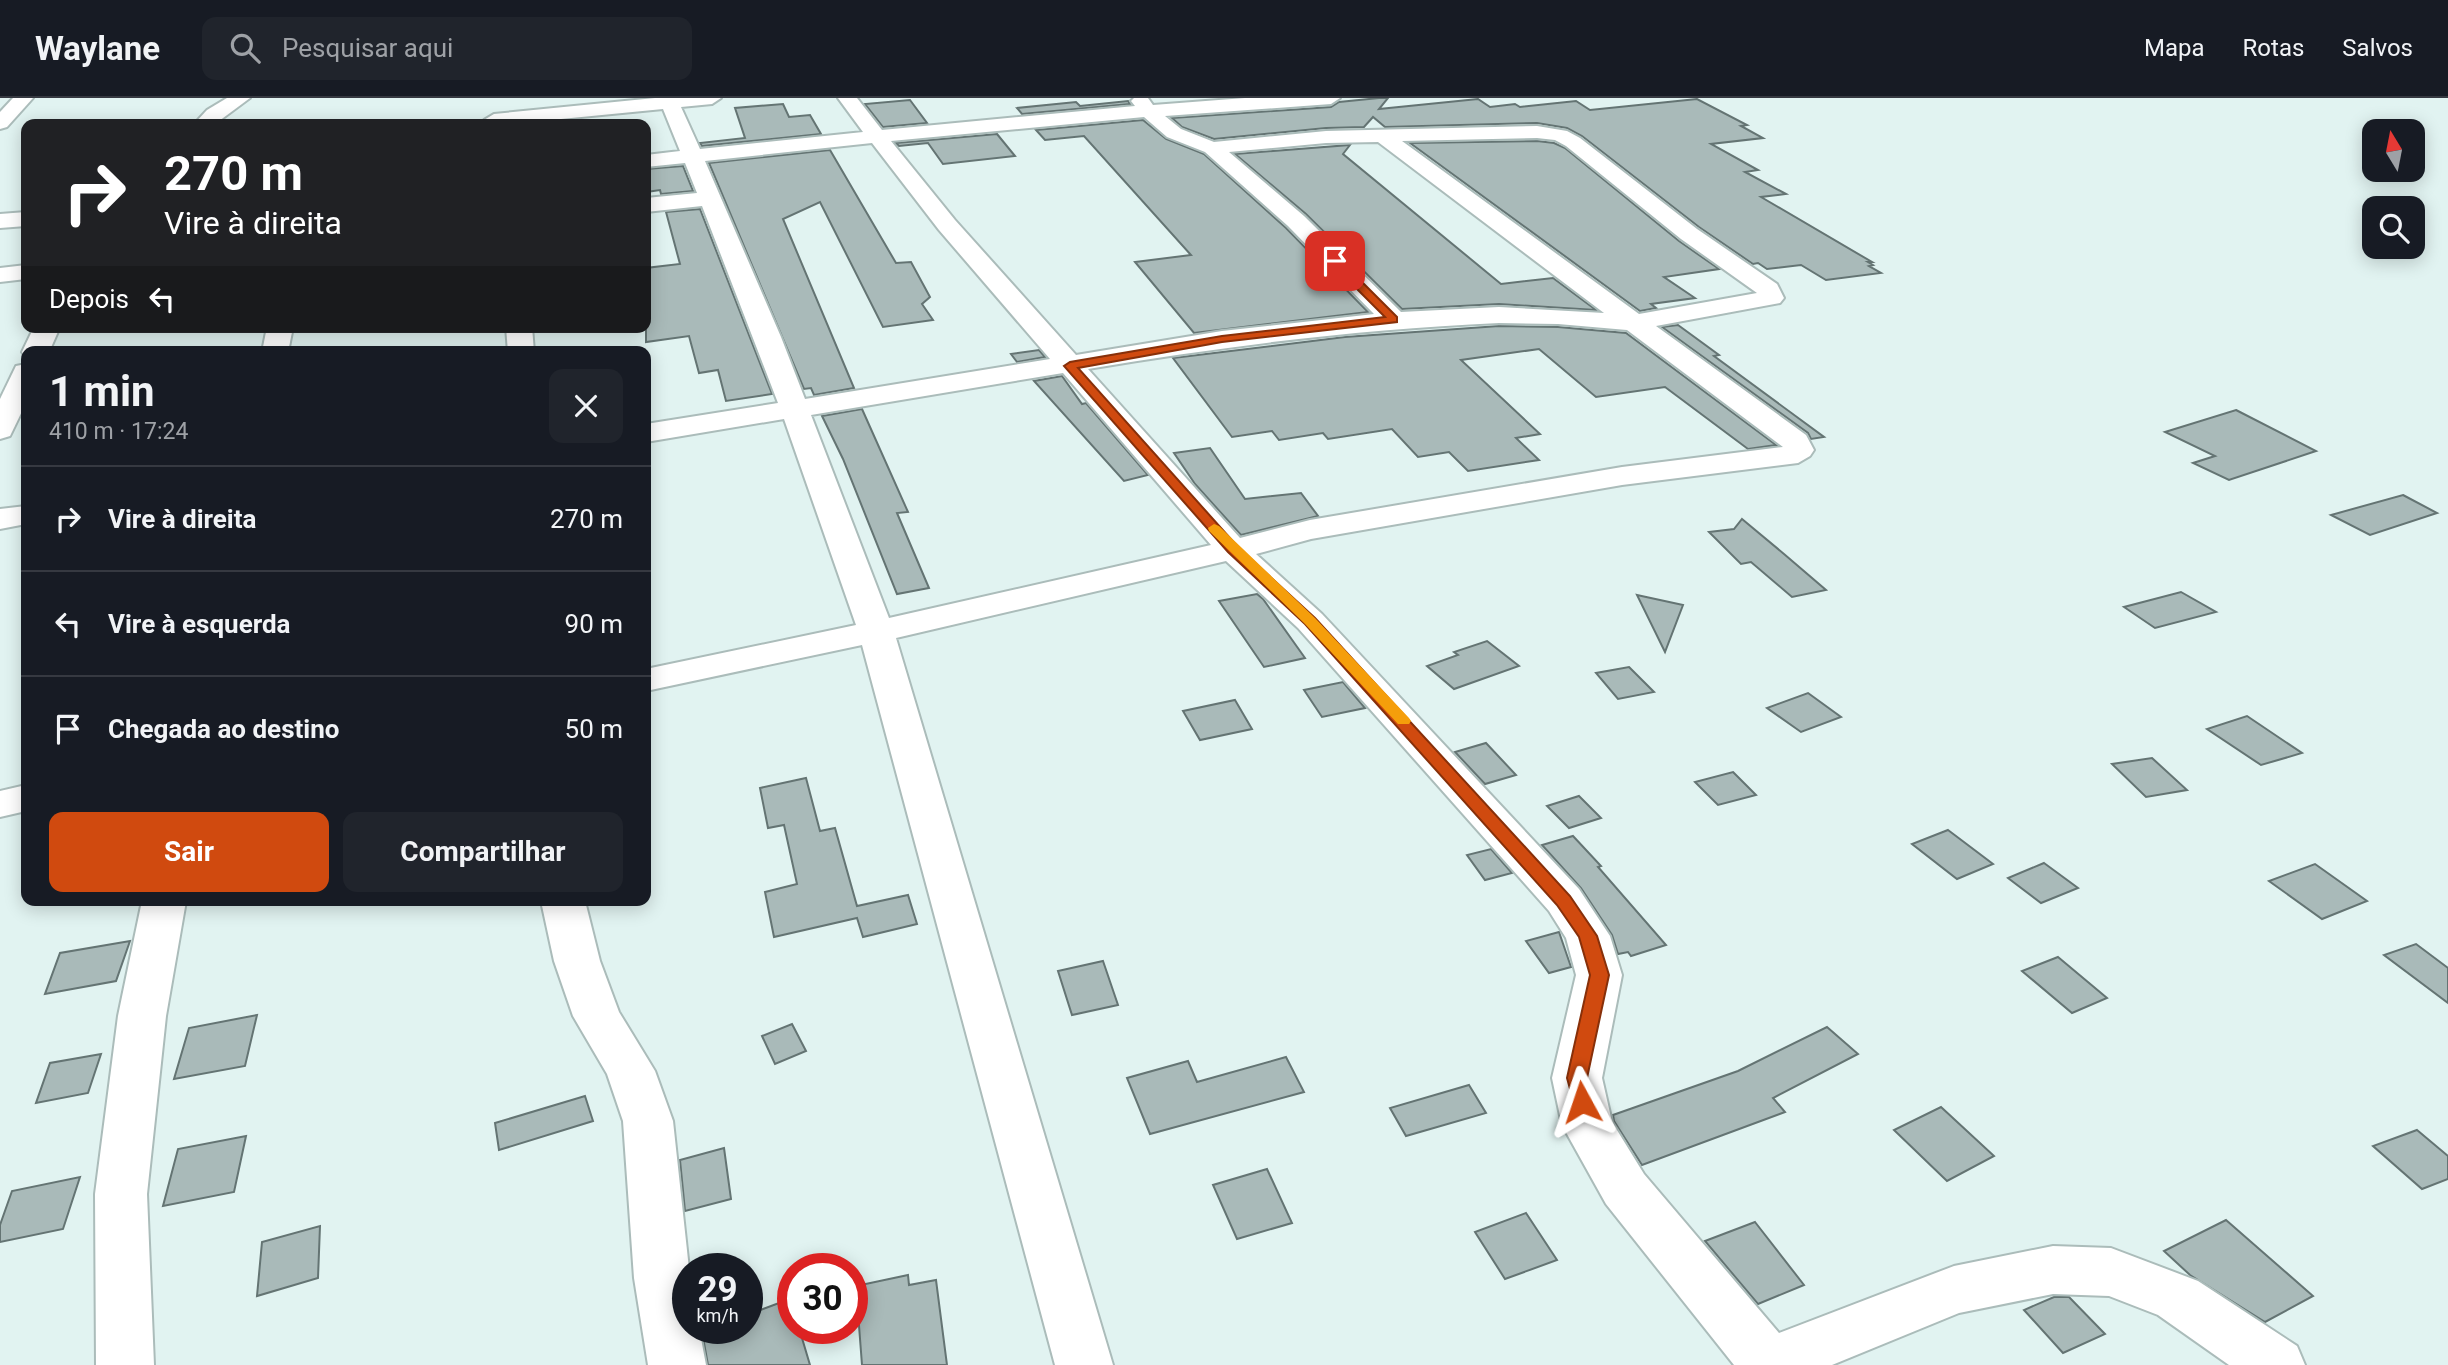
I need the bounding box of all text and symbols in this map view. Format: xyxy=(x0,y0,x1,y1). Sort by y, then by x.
search box xyxy=(202,17,692,80)
text: Waylane xyxy=(35,29,160,68)
icon: search xyxy=(226,29,264,67)
text: Pesquisar aqui xyxy=(282,33,453,63)
text: Mapa xyxy=(2144,34,2205,62)
text: Rotas xyxy=(2243,34,2304,62)
text: Salvos xyxy=(2342,34,2413,62)
north arrow xyxy=(2362,119,2426,182)
map controls xyxy=(2362,119,2425,259)
text: 270 m xyxy=(164,145,303,202)
icon: right xyxy=(49,147,140,238)
button: search xyxy=(2362,196,2425,259)
text: Vire à direita xyxy=(164,204,342,242)
pin xyxy=(1305,231,1365,291)
icon: arrive xyxy=(1316,242,1354,280)
icon: left xyxy=(143,280,181,318)
text: Depois xyxy=(49,284,129,314)
text: 1 min xyxy=(49,367,155,416)
button: close xyxy=(549,369,623,443)
text: 410 m · 17:24 xyxy=(49,418,188,445)
icon: right xyxy=(49,500,87,538)
text: Vire à direita xyxy=(108,504,256,534)
text: 270 m xyxy=(550,504,623,534)
icon: left xyxy=(49,605,87,643)
text: Vire à esquerda xyxy=(108,609,291,639)
text: 90 m xyxy=(565,609,623,639)
icon: arrive xyxy=(49,710,87,748)
text: Chegada ao destino xyxy=(108,714,339,744)
text: 50 m xyxy=(565,714,623,744)
button: Sair xyxy=(49,812,329,892)
button: Compartilhar xyxy=(343,812,623,892)
position arrow xyxy=(1545,1065,1619,1139)
speed limit sign: 30 xyxy=(777,1253,868,1344)
text: 29 xyxy=(697,1269,738,1310)
text: km/h xyxy=(696,1305,739,1326)

